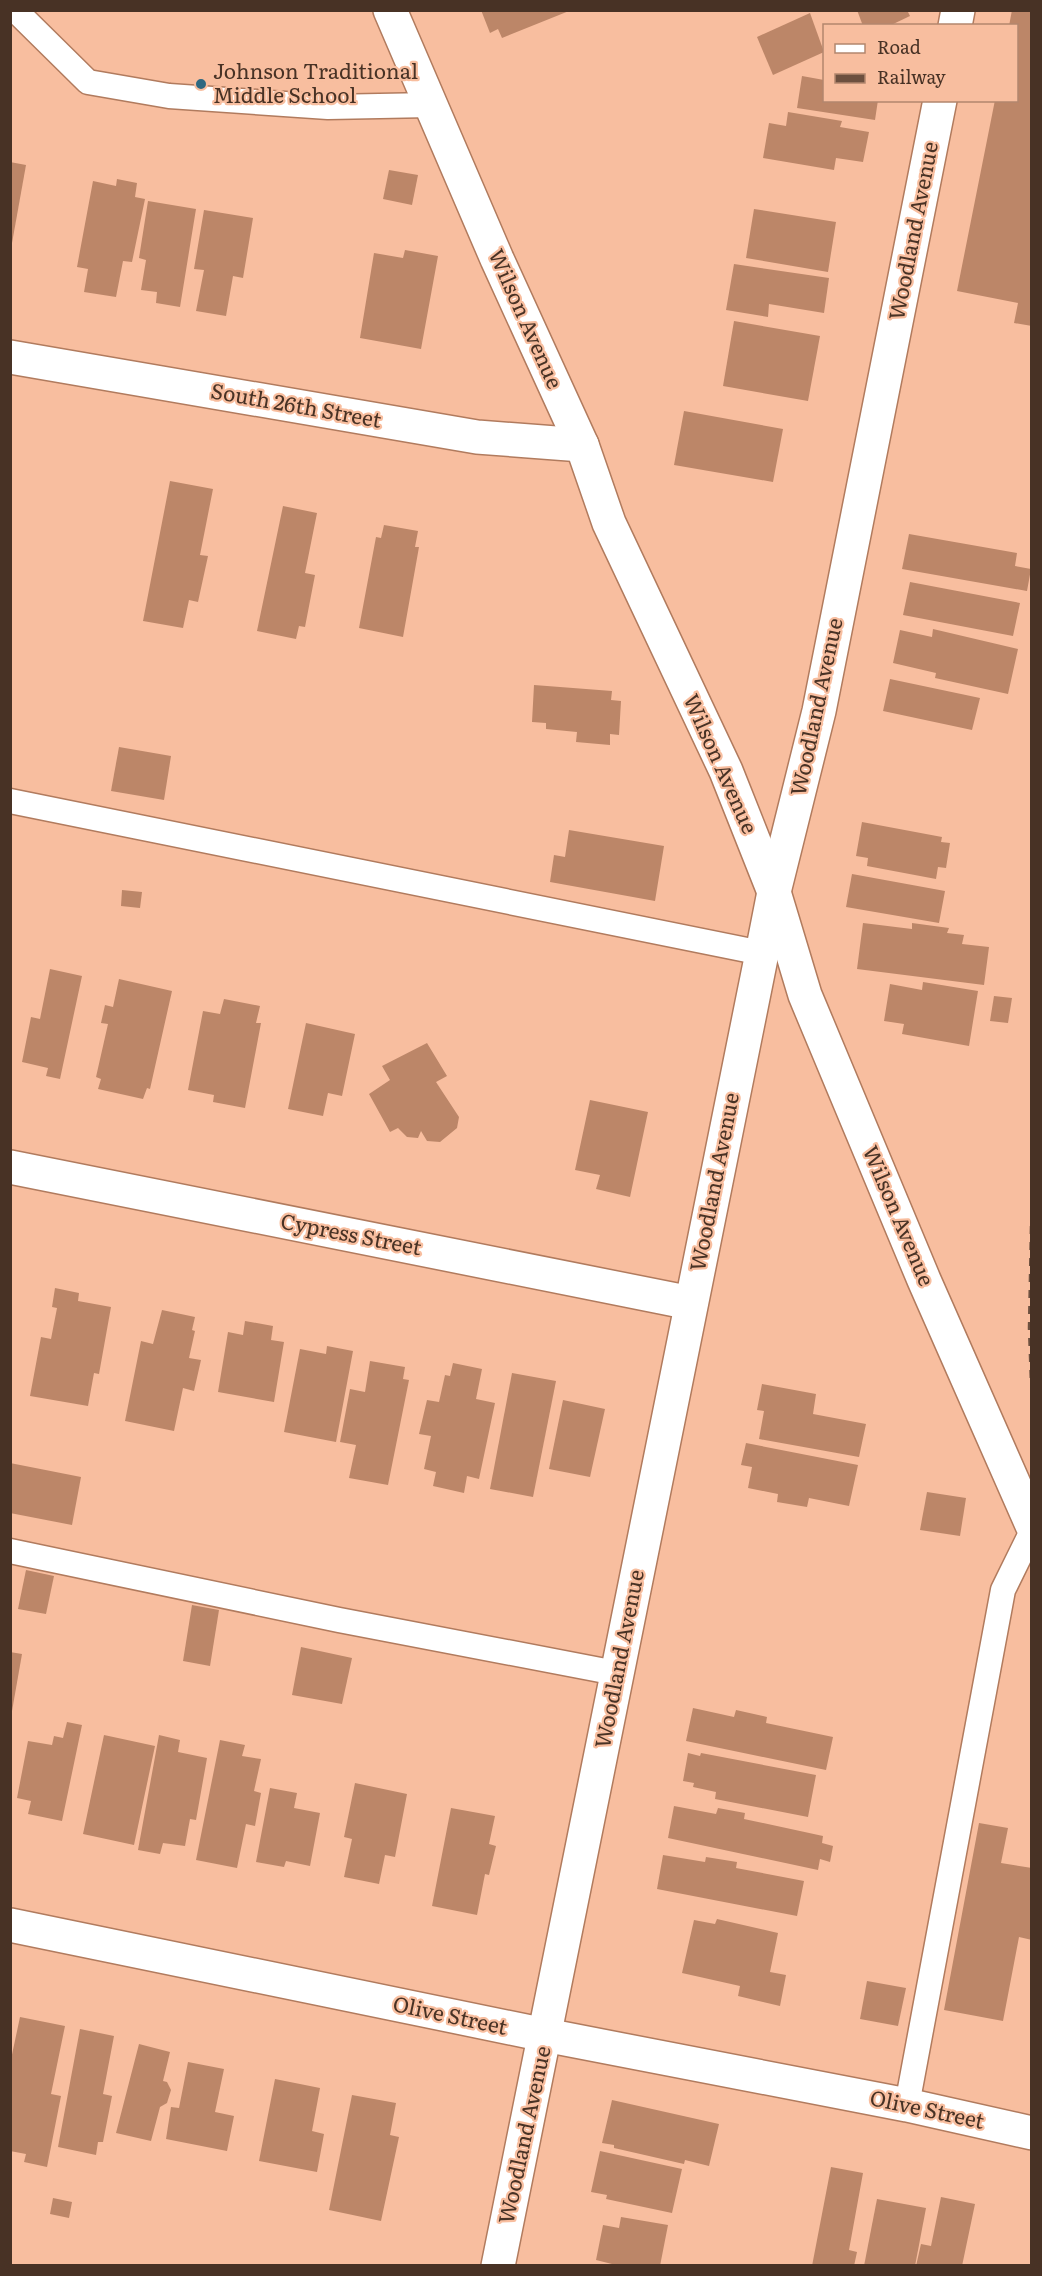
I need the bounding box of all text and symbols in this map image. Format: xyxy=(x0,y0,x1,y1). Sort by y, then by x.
legend xyxy=(823,24,1018,102)
text: Road xyxy=(877,33,921,60)
place label: Johnson Traditional Middle School xyxy=(213,54,418,109)
text: Railway xyxy=(877,63,946,90)
marker: Johnson Traditional Middle School xyxy=(194,77,208,91)
street label: Woodland Avenue xyxy=(879,139,944,322)
street label: Wilson Avenue xyxy=(483,243,572,393)
street label: South 26th Street xyxy=(209,373,385,434)
street label: Woodland Avenue xyxy=(781,615,849,798)
street label: Wilson Avenue xyxy=(678,688,767,838)
street label: Woodland Avenue xyxy=(680,1090,745,1273)
street label: Wilson Avenue xyxy=(857,1140,944,1290)
street label: Cypress Street xyxy=(278,1204,425,1261)
street label: Woodland Avenue xyxy=(585,1567,650,1750)
street label: Olive Street xyxy=(390,1986,511,2041)
street label: Woodland Avenue xyxy=(489,2043,557,2226)
street label: Olive Street xyxy=(867,2080,988,2135)

